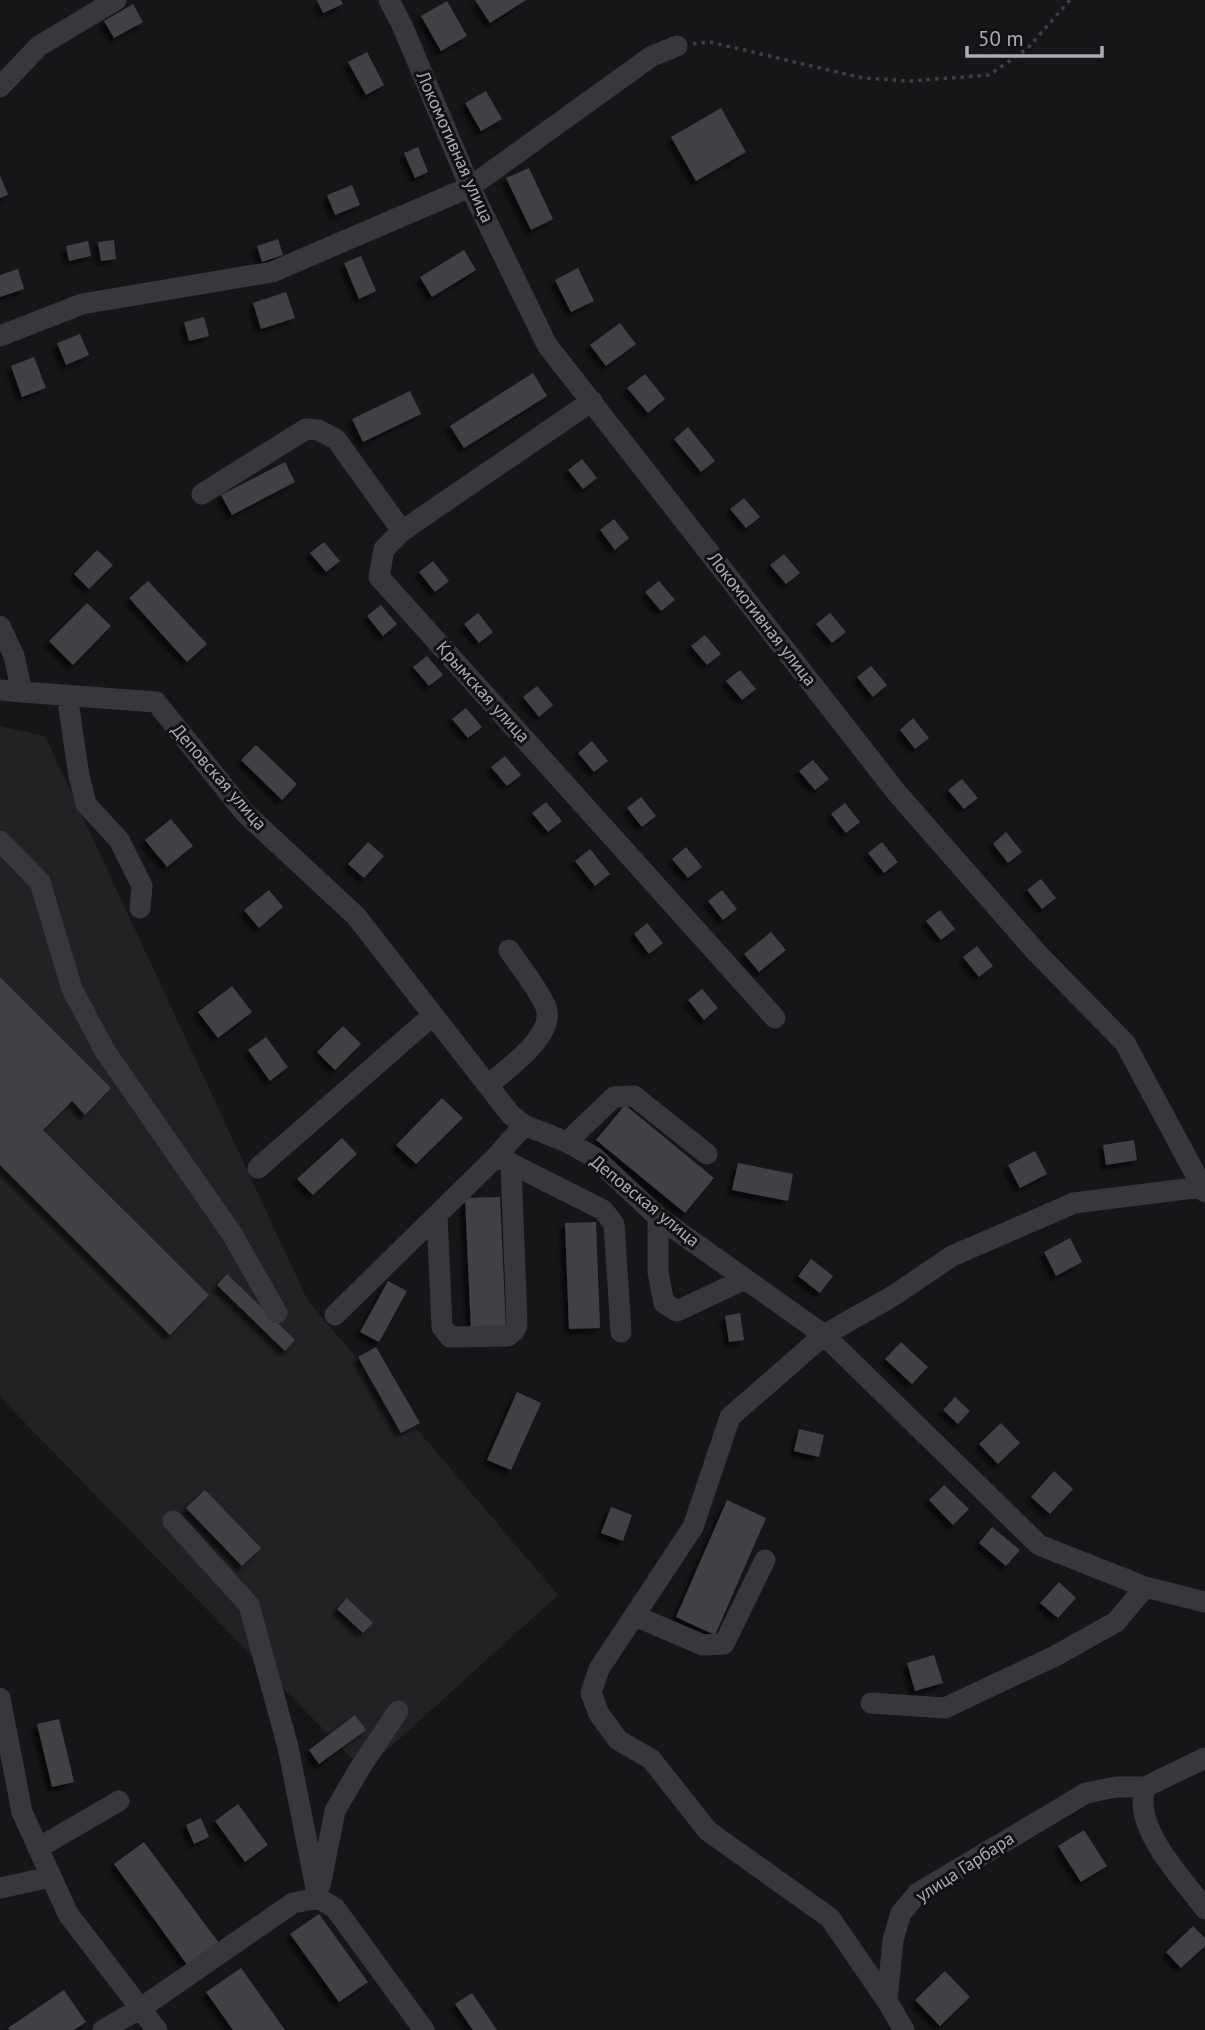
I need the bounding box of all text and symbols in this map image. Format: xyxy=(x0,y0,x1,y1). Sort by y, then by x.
scale bar xyxy=(967,14,1102,58)
text: 50 m xyxy=(978,25,1024,52)
street label: Локомотивная улица xyxy=(411,66,499,226)
street label: Локомотивная улица xyxy=(702,546,822,690)
street label: Крымская улица xyxy=(432,636,535,747)
street label: Деповская улица xyxy=(167,719,272,835)
street label: Деповская улица xyxy=(586,1150,705,1252)
street label: улица Гарбара xyxy=(911,1826,1018,1907)

